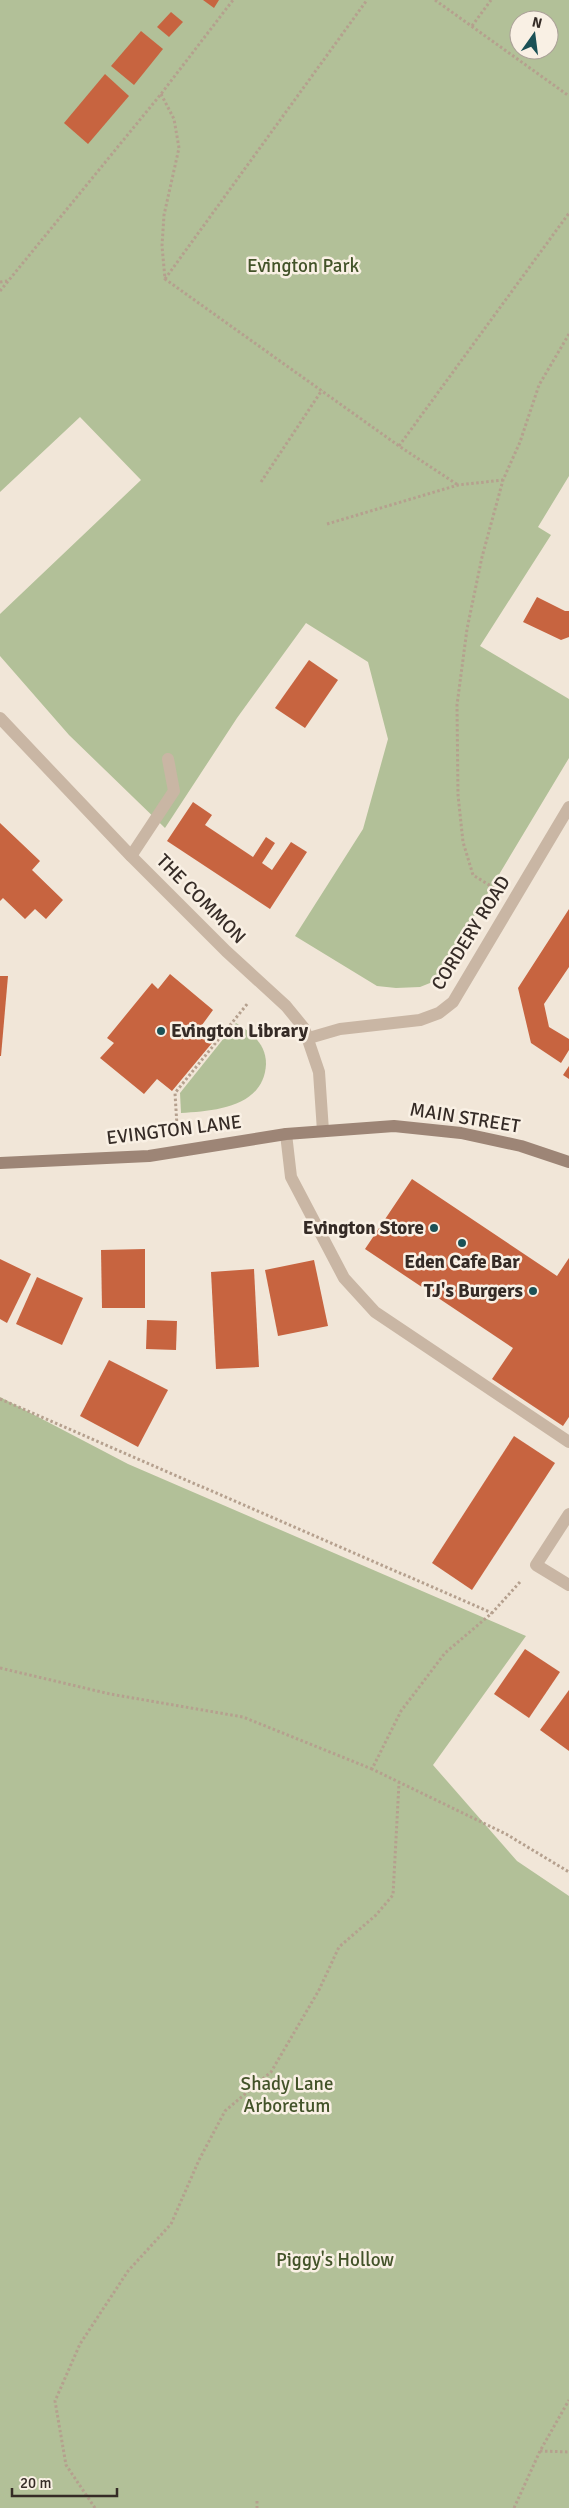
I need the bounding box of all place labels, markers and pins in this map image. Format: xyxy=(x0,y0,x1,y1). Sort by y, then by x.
place label: Evington Library xyxy=(171,1019,309,1043)
marker: Evington Library xyxy=(155,1025,167,1037)
place label: Evington Store xyxy=(303,1216,424,1240)
marker: Evington Store xyxy=(428,1222,440,1234)
marker: Eden Cafe Bar xyxy=(456,1237,468,1249)
place label: Eden Cafe Bar xyxy=(404,1250,520,1274)
place label: TJ's Burgers xyxy=(424,1279,523,1303)
marker: TJ's Burgers xyxy=(527,1285,539,1297)

